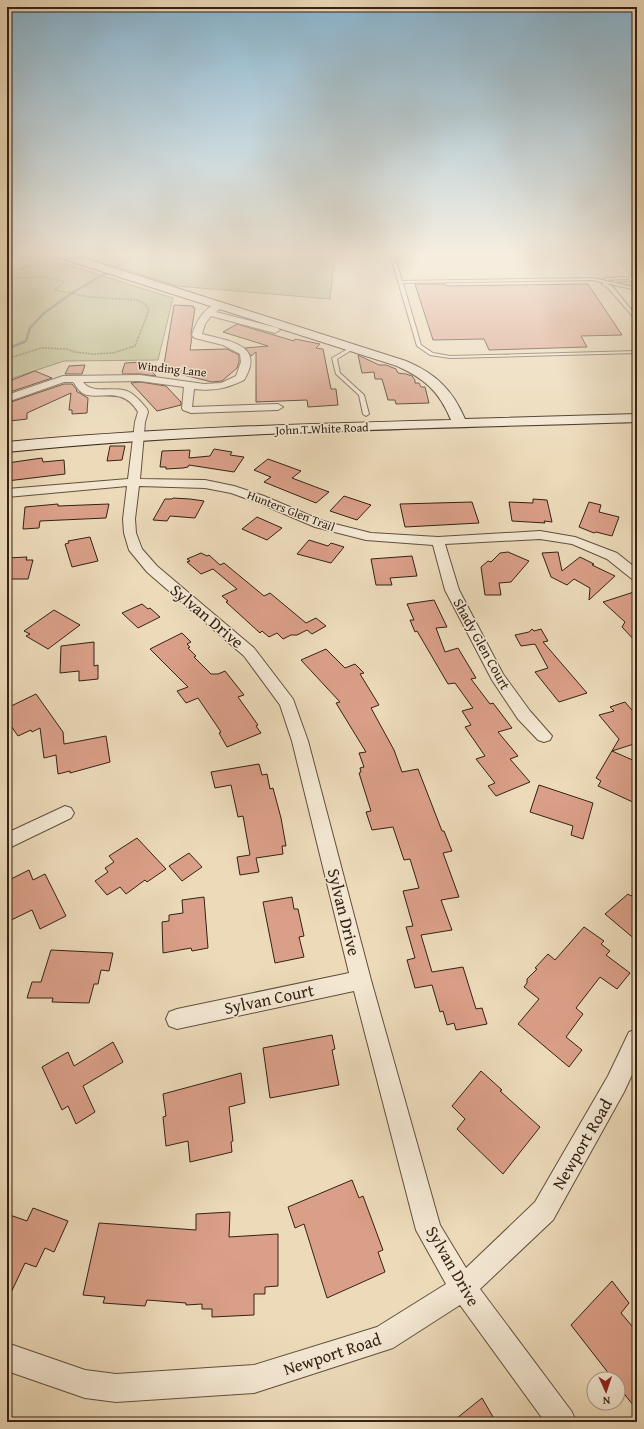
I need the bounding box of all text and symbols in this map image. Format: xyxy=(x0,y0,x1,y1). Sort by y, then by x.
street label: Winding Lane xyxy=(137,356,208,381)
street label: John T White Road xyxy=(273,418,369,439)
street label: Hunters Glen Trail xyxy=(245,486,338,535)
street label: Sylvan Drive xyxy=(165,577,250,654)
street label: Shady Glen Court xyxy=(449,595,515,693)
street label: Sylvan Drive xyxy=(322,866,367,958)
street label: Sylvan Court xyxy=(222,977,316,1020)
street label: Newport Road xyxy=(545,1094,618,1194)
street label: Sylvan Drive xyxy=(420,1221,487,1311)
street label: Newport Road xyxy=(280,1326,384,1381)
north arrow xyxy=(586,1371,626,1411)
text: N xyxy=(602,1393,611,1409)

